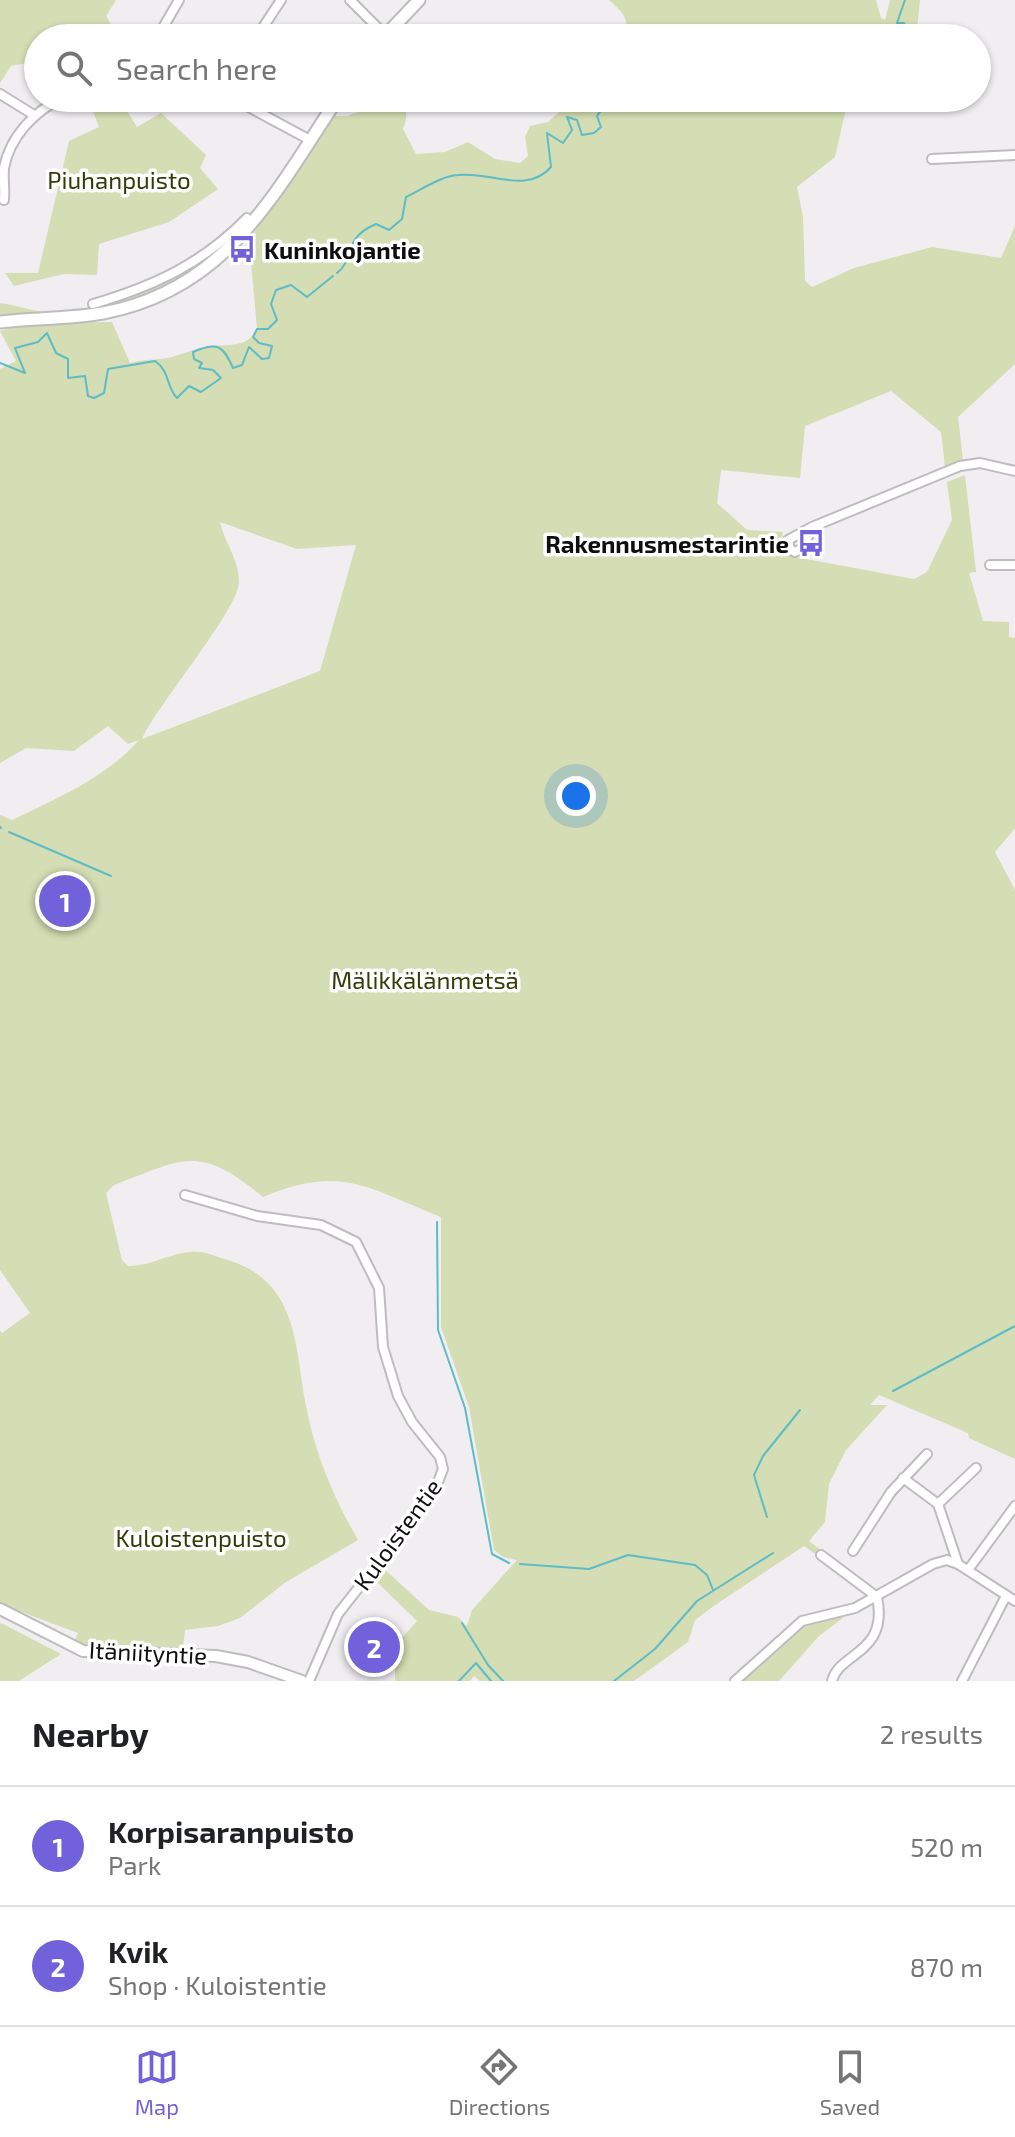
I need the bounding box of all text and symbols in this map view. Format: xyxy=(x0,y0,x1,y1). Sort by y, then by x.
search box xyxy=(24,24,991,112)
icon: search xyxy=(52,46,96,90)
text: Search here xyxy=(116,50,277,86)
park label: Piuhanpuisto xyxy=(47,165,191,194)
bus stop icon: Kuninkojantie xyxy=(227,234,257,264)
place label: Kuninkojantie xyxy=(264,235,421,264)
bus stop icon: Rakennusmestarintie xyxy=(796,528,826,558)
place label: Rakennusmestarintie xyxy=(545,529,789,558)
your location xyxy=(556,776,596,816)
pin: 1 xyxy=(39,871,91,931)
park label: Mälikkälänmetsä xyxy=(331,965,519,994)
street label: Kuloistentie xyxy=(347,1473,447,1595)
park label: Kuloistenpuisto xyxy=(115,1523,287,1552)
pin: 2 xyxy=(348,1617,400,1677)
street label: Itäniityntie xyxy=(88,1634,208,1670)
text: Nearby xyxy=(32,1713,149,1754)
text: 2 results xyxy=(880,1718,983,1749)
text: Korpisaranpuisto xyxy=(108,1813,354,1849)
text: 1 xyxy=(52,1831,64,1862)
text: 520 m xyxy=(910,1831,983,1862)
text: Park xyxy=(108,1849,161,1880)
text: Kvik xyxy=(108,1933,168,1969)
text: 2 xyxy=(50,1951,66,1982)
text: 870 m xyxy=(910,1951,983,1982)
text: Shop · Kuloistentie xyxy=(108,1969,327,2000)
tab: Map xyxy=(135,2045,179,2119)
tab: Directions xyxy=(449,2045,550,2119)
tab: Saved xyxy=(820,2045,880,2119)

